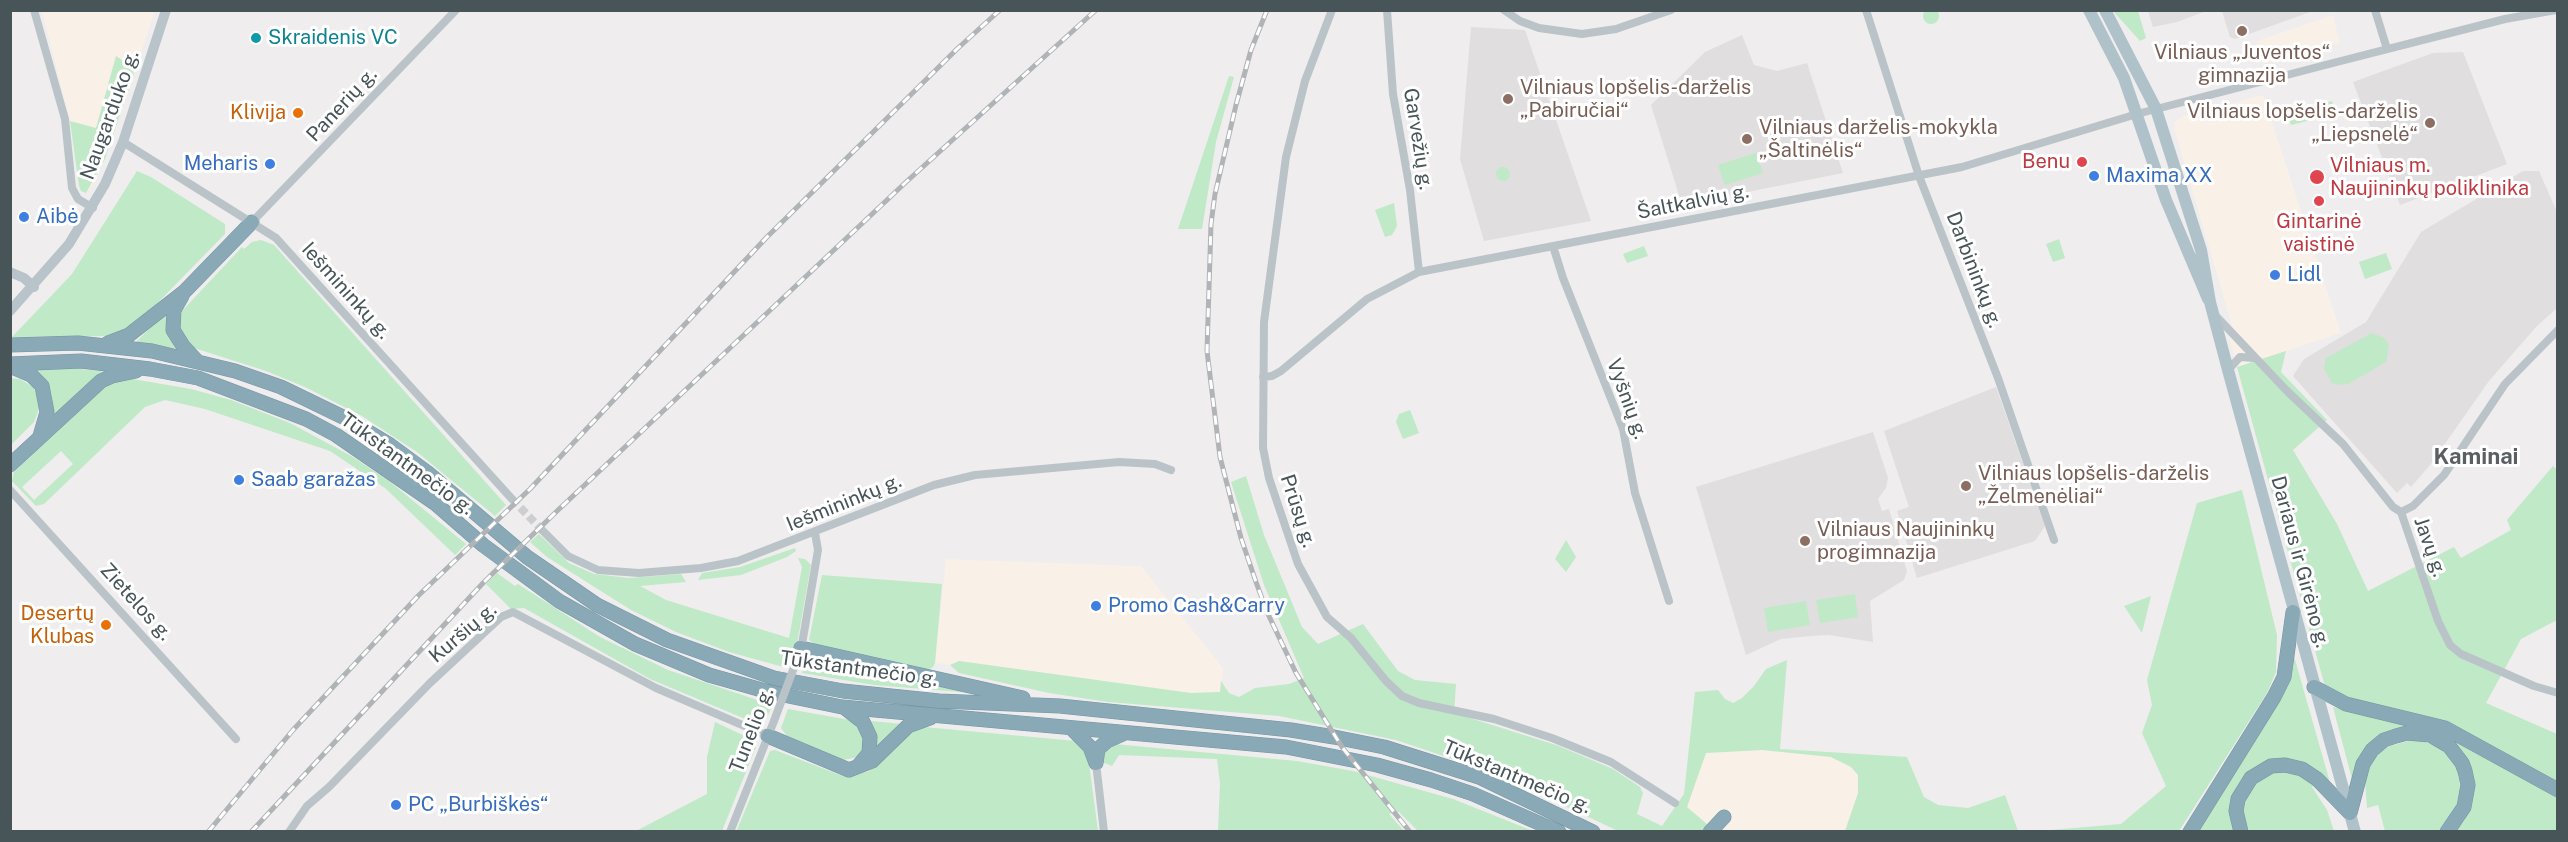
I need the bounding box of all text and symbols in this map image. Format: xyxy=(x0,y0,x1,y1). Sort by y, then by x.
marker: Vilniaus „Juventos“ gimnazija xyxy=(2235,24,2249,38)
place label: Skraidenis VC xyxy=(268,26,398,50)
marker: Skraidenis VC xyxy=(249,31,263,45)
place label: Vilniaus „Juventos“ gimnazija xyxy=(2154,41,2330,88)
street label: Naugarduko g. xyxy=(75,47,145,183)
street label: Panerių g. xyxy=(302,63,382,147)
place label: Vilniaus lopšelis-darželis „Pabiručiai“ xyxy=(1520,76,1751,123)
street label: Garvežių g. xyxy=(1398,86,1438,192)
marker: Vilniaus lopšelis-darželis „Pabiručiai“ xyxy=(1501,92,1515,106)
place label: Vilniaus lopšelis-darželis „Liepsnelė“ xyxy=(2187,100,2418,147)
place label: Klivija xyxy=(230,101,286,125)
marker: Klivija xyxy=(291,106,305,120)
place label: Vilniaus darželis-mokykla „Šaltinėlis“ xyxy=(1759,116,1998,163)
marker: Vilniaus lopšelis-darželis „Liepsnelė“ xyxy=(2423,116,2437,130)
marker: Vilniaus darželis-mokykla „Šaltinėlis“ xyxy=(1740,132,1754,146)
place label: Benu xyxy=(2022,150,2070,174)
place label: Meharis xyxy=(184,152,258,176)
place label: Vilniaus m. Naujininkų poliklinika xyxy=(2330,154,2529,201)
marker: Benu xyxy=(2075,155,2089,169)
marker: Meharis xyxy=(263,157,277,171)
place label: Maxima XX xyxy=(2106,164,2213,188)
marker: Vilniaus m. Naujininkų poliklinika xyxy=(2308,168,2326,186)
marker: Maxima XX xyxy=(2087,169,2101,183)
street label: Šaltkalvių g. xyxy=(1635,179,1751,225)
marker: Gintarinė vaistinė xyxy=(2312,194,2326,208)
place label: Aibė xyxy=(36,205,79,229)
street label: Darbininkų g. xyxy=(1941,209,2007,331)
marker: Aibė xyxy=(17,210,31,224)
place label: Gintarinė vaistinė xyxy=(2276,210,2362,257)
street label: Iešmininkų g. xyxy=(296,238,396,344)
place label: Lidl xyxy=(2287,263,2322,287)
marker: Lidl xyxy=(2268,268,2282,282)
street label: Vyšnių g. xyxy=(1601,355,1653,443)
street label: Tūkstantmečio g. xyxy=(336,408,478,520)
district label: Kaminai xyxy=(2434,444,2518,470)
place label: Vilniaus lopšelis-darželis „Želmenėliai“ xyxy=(1978,462,2209,509)
place label: Saab garažas xyxy=(251,468,376,492)
street label: Iešmininkų g. xyxy=(783,469,905,537)
street label: Prūsų g. xyxy=(1275,471,1321,551)
marker: Saab garažas xyxy=(232,473,246,487)
street label: Dariaus ir Girėno g. xyxy=(2266,474,2334,650)
marker: Vilniaus lopšelis-darželis „Želmenėliai“ xyxy=(1959,479,1973,493)
street label: Javų g. xyxy=(2409,514,2451,580)
place label: Vilniaus Naujininkų progimnazija xyxy=(1817,518,1995,565)
marker: Vilniaus Naujininkų progimnazija xyxy=(1798,534,1812,548)
street label: Zietelos g. xyxy=(95,558,177,646)
place label: Promo Cash&Carry xyxy=(1108,594,1285,618)
street label: Kuršių g. xyxy=(424,598,502,668)
marker: Promo Cash&Carry xyxy=(1089,599,1103,613)
place label: Desertų Klubas xyxy=(21,602,94,649)
marker: Desertų Klubas xyxy=(99,618,113,632)
street label: Tūkstantmečio g. xyxy=(779,646,939,692)
street label: Tunelio g. xyxy=(725,684,779,776)
street label: Tūkstantmečio g. xyxy=(1439,735,1595,819)
place label: PC „Burbiškės“ xyxy=(408,793,548,817)
marker: PC „Burbiškės“ xyxy=(389,798,403,812)

